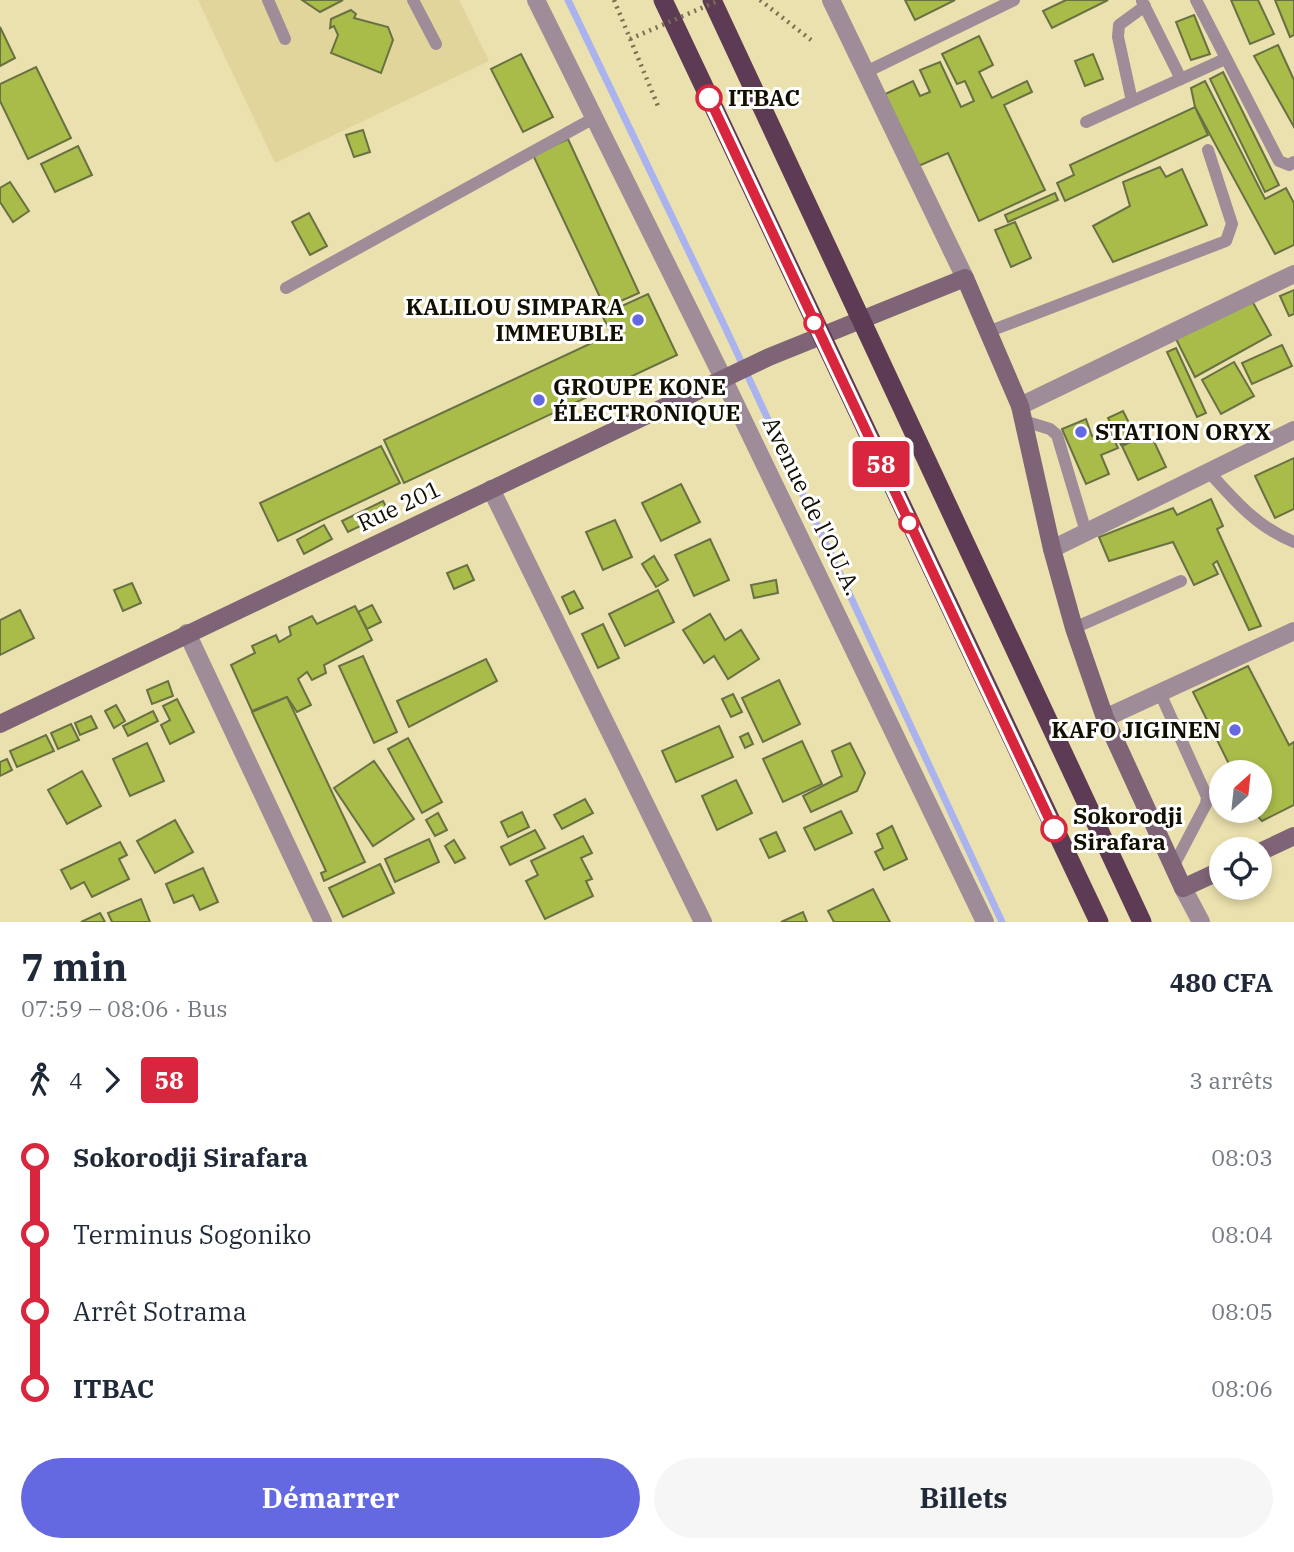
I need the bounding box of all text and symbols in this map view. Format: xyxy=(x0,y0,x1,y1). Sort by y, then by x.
place label: ITBAC xyxy=(728,82,800,112)
marker: ITBAC xyxy=(696,85,722,111)
place label: KALILOU SIMPARA IMMEUBLE xyxy=(406,291,624,347)
marker: KALILOU SIMPARA IMMEUBLE xyxy=(630,312,646,328)
unlabelled marker xyxy=(804,313,824,333)
place label: GROUPE KONE ÉLECTRONIQUE xyxy=(553,371,740,427)
marker: GROUPE KONE ÉLECTRONIQUE xyxy=(531,392,547,408)
street label: Avenue de l'O.U.A. xyxy=(757,411,869,600)
place label: STATION ORYX xyxy=(1095,416,1271,446)
marker: STATION ORYX xyxy=(1073,424,1089,440)
line badge: 58 xyxy=(850,441,912,487)
text: 58 xyxy=(867,448,895,480)
street label: Rue 201 xyxy=(352,473,445,537)
unlabelled marker xyxy=(899,513,919,533)
place label: KAFO JIGINEN xyxy=(1051,714,1221,744)
marker: KAFO JIGINEN xyxy=(1227,722,1243,738)
north arrow xyxy=(1209,760,1272,822)
map controls xyxy=(1209,760,1272,900)
place label: Sokorodji Sirafara xyxy=(1073,800,1183,856)
marker: Sokorodji Sirafara xyxy=(1041,816,1067,842)
button: locate xyxy=(1209,837,1272,900)
text: 7 min xyxy=(21,942,127,991)
text: 480 CFA xyxy=(1170,965,1273,999)
text: 07:59 – 08:06 · Bus xyxy=(21,993,228,1023)
icon: walk xyxy=(21,1061,59,1099)
icon: forward xyxy=(93,1061,131,1099)
text: 58 xyxy=(155,1064,184,1096)
text: 4 xyxy=(69,1065,83,1095)
text: 3 arrêts xyxy=(1189,1065,1273,1095)
text: Sokorodji Sirafara xyxy=(73,1140,308,1174)
text: 08:03 xyxy=(1211,1142,1273,1172)
text: Terminus Sogoniko xyxy=(73,1217,312,1251)
text: 08:04 xyxy=(1211,1219,1273,1249)
text: Arrêt Sotrama xyxy=(73,1294,247,1328)
text: 08:05 xyxy=(1211,1296,1273,1326)
text: ITBAC xyxy=(73,1371,154,1405)
text: 08:06 xyxy=(1211,1373,1273,1403)
button: Démarrer xyxy=(21,1458,640,1538)
button: Billets xyxy=(654,1458,1273,1538)

